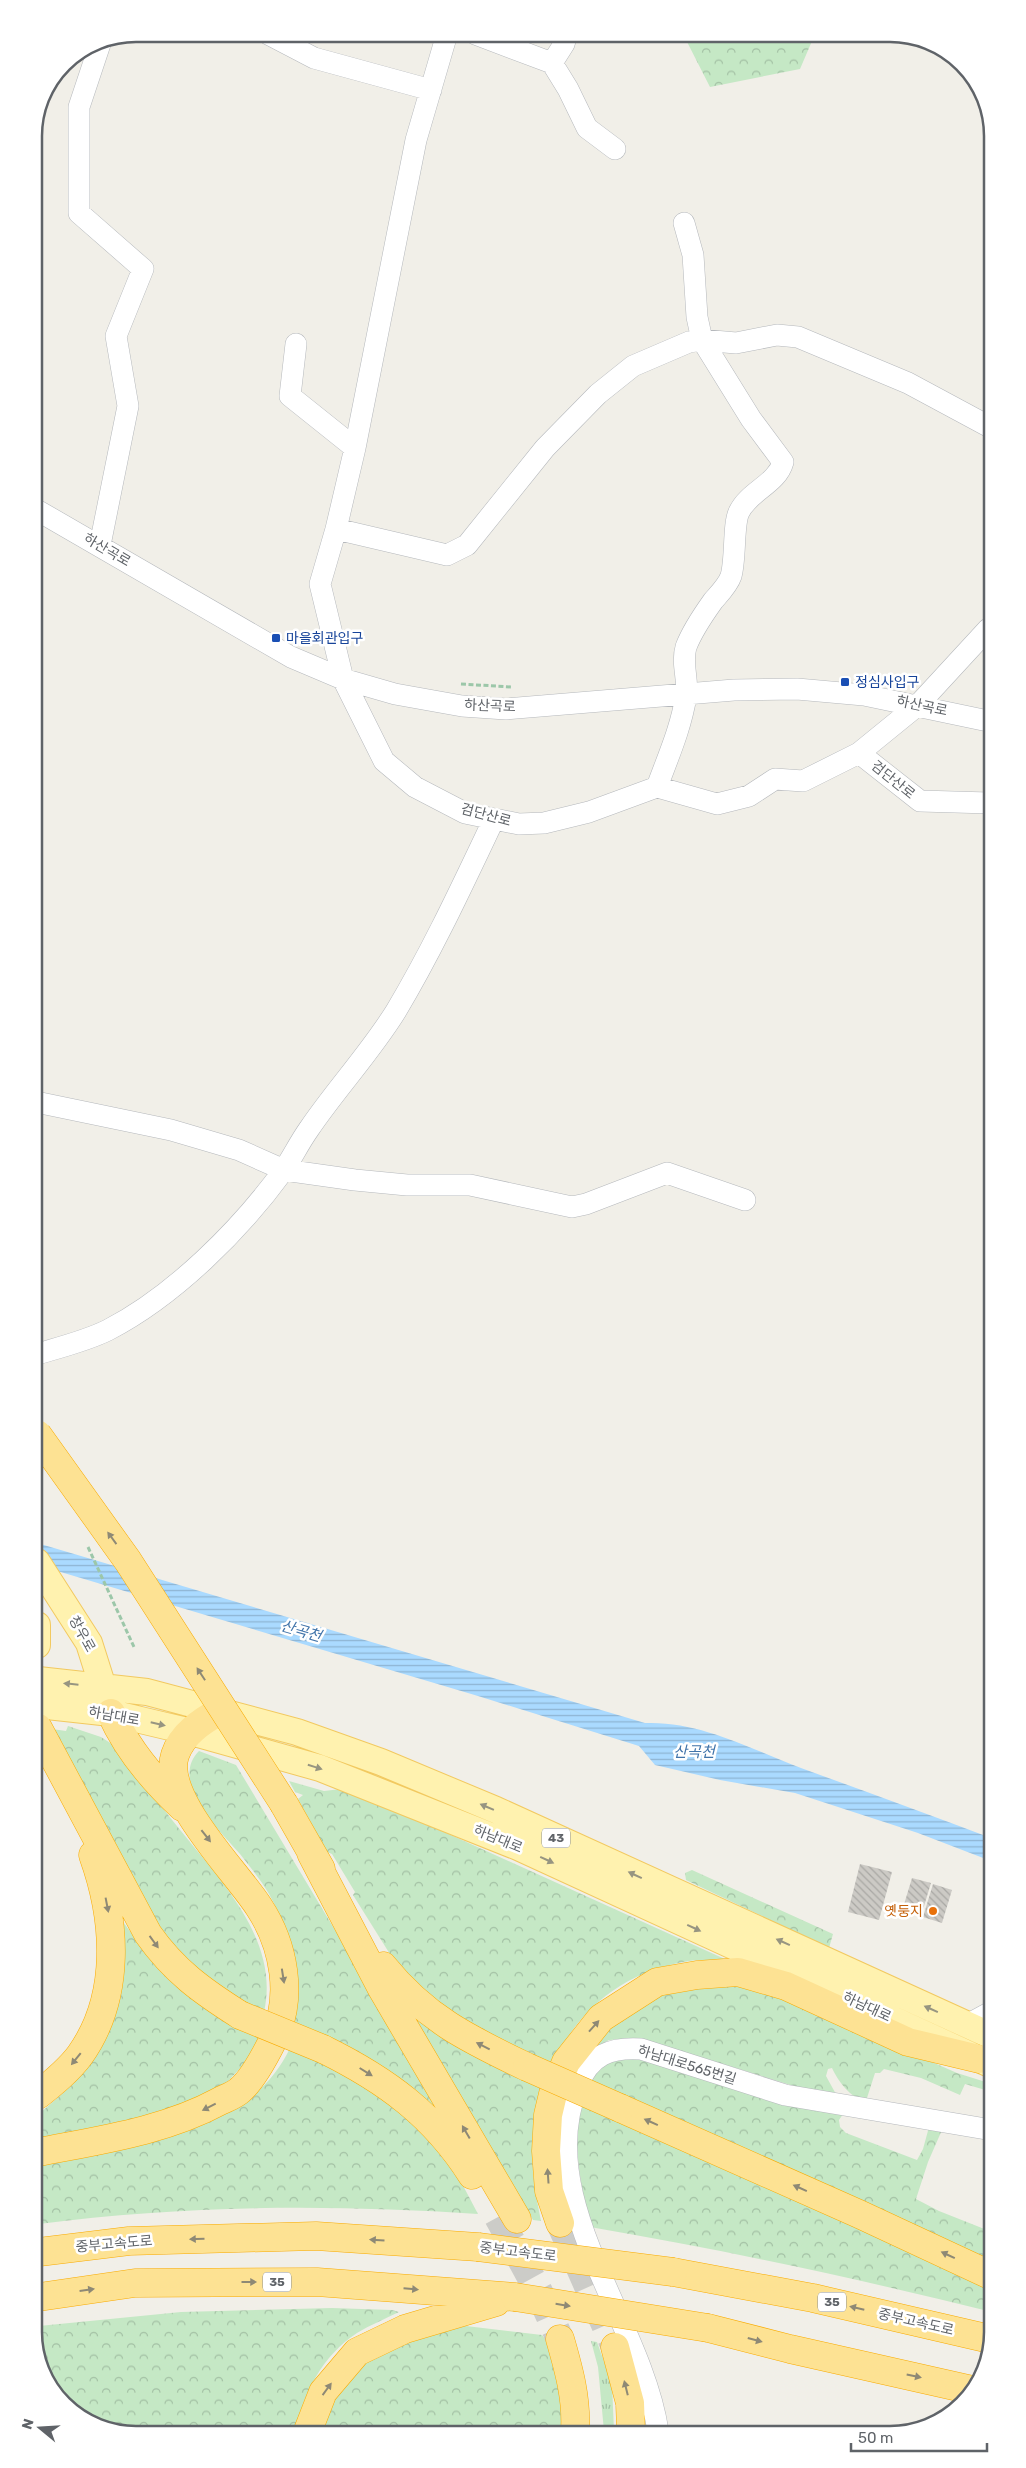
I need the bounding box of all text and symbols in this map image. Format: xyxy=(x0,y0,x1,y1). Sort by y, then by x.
street label: 하산곡로 xyxy=(80,530,134,570)
place label: 마을회관입구 xyxy=(286,630,363,647)
marker: 마을회관입구 xyxy=(270,632,282,644)
place label: 정심사입구 xyxy=(855,674,920,691)
marker: 정심사입구 xyxy=(839,676,851,688)
street label: 하산곡로 xyxy=(895,692,949,720)
street label: 하산곡로 xyxy=(464,697,516,715)
street label: 검단산로 xyxy=(868,757,918,803)
street label: 검단산로 xyxy=(459,800,513,830)
one-way arrow xyxy=(107,1531,117,1545)
street label: 창우로 xyxy=(65,1613,99,1655)
water label: 산곡천 xyxy=(279,1617,325,1646)
one-way arrow xyxy=(196,1668,206,1681)
one-way arrow xyxy=(63,1680,79,1688)
street label: 하남대로 xyxy=(87,1703,141,1729)
one-way arrow xyxy=(151,1720,166,1728)
water label: 산곡천 xyxy=(673,1743,717,1761)
one-way arrow xyxy=(308,1763,323,1771)
one-way arrow xyxy=(480,1802,495,1810)
street label: 하남대로 xyxy=(471,1821,525,1857)
one-way arrow xyxy=(201,1829,211,1842)
road number: 43 xyxy=(542,1829,570,1848)
one-way arrow xyxy=(540,1856,554,1864)
one-way arrow xyxy=(628,1871,642,1879)
one-way arrow xyxy=(103,1898,111,1913)
place label: 옛둥지 xyxy=(884,1903,923,1920)
marker: 옛둥지 xyxy=(927,1905,939,1917)
one-way arrow xyxy=(687,1924,702,1932)
one-way arrow xyxy=(149,1935,159,1949)
one-way arrow xyxy=(776,1938,790,1946)
one-way arrow xyxy=(280,1968,288,1984)
street label: 하남대로 xyxy=(840,1988,894,2026)
one-way arrow xyxy=(924,2005,938,2013)
one-way arrow xyxy=(588,2021,600,2033)
one-way arrow xyxy=(476,2042,490,2050)
street label: 하남대로565번길 xyxy=(636,2042,738,2088)
one-way arrow xyxy=(70,2053,81,2066)
one-way arrow xyxy=(359,2068,373,2077)
one-way arrow xyxy=(202,2103,216,2111)
one-way arrow xyxy=(644,2118,658,2126)
one-way arrow xyxy=(462,2125,470,2139)
one-way arrow xyxy=(544,2168,552,2184)
one-way arrow xyxy=(793,2183,807,2191)
street label: 중부고속도로 xyxy=(75,2232,153,2256)
one-way arrow xyxy=(188,2235,204,2243)
one-way arrow xyxy=(368,2236,384,2244)
street label: 중부고속도로 xyxy=(479,2239,558,2265)
one-way arrow xyxy=(941,2251,955,2259)
road number: 35 xyxy=(263,2272,291,2292)
one-way arrow xyxy=(241,2278,257,2286)
one-way arrow xyxy=(80,2285,96,2293)
one-way arrow xyxy=(404,2285,420,2293)
road number: 35 xyxy=(818,2292,846,2312)
one-way arrow xyxy=(555,2301,571,2309)
one-way arrow xyxy=(849,2304,865,2312)
street label: 중부고속도로 xyxy=(876,2305,956,2339)
one-way arrow xyxy=(748,2336,763,2344)
one-way arrow xyxy=(906,2372,921,2380)
one-way arrow xyxy=(622,2381,630,2396)
one-way arrow xyxy=(322,2382,332,2396)
north arrow xyxy=(15,2403,65,2453)
text: N xyxy=(18,2417,38,2432)
scale bar xyxy=(851,2420,987,2452)
text: 50 m xyxy=(858,2429,893,2447)

